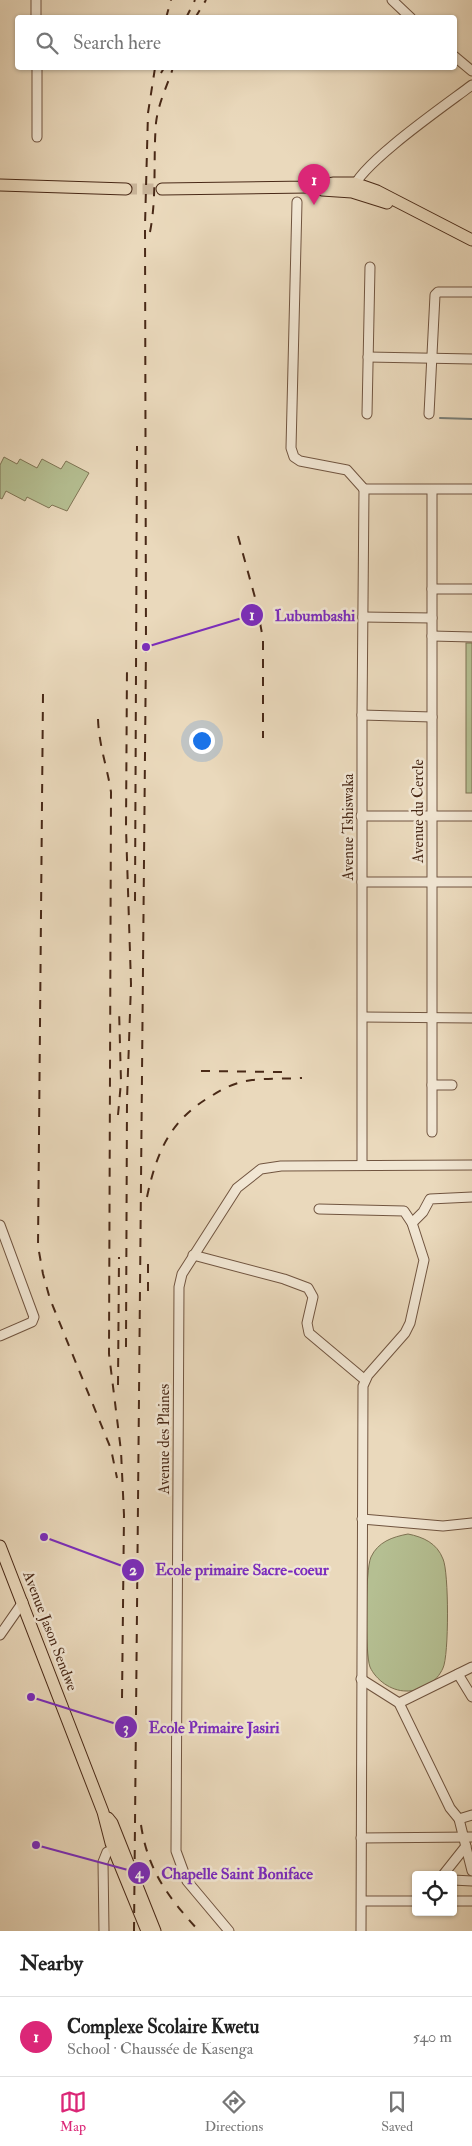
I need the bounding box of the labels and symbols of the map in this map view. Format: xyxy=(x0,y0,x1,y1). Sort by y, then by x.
pin: 1 xyxy=(298,164,330,205)
callout: Lubumbashi xyxy=(239,600,365,631)
text: 1 xyxy=(249,606,255,625)
text: Lubumbashi xyxy=(275,606,356,626)
your location xyxy=(189,728,215,754)
street label: Avenue du Cercle xyxy=(409,759,428,864)
street label: Avenue Tshiswaka xyxy=(339,773,358,881)
street label: Avenue des Plaines xyxy=(155,1384,174,1495)
callout: Ecole primaire Sacre-coeur xyxy=(120,1554,339,1585)
text: Ecole primaire Sacre-coeur xyxy=(155,1560,330,1581)
text: 2 xyxy=(129,1561,137,1580)
street label: Avenue Jason Sendwe xyxy=(17,1567,82,1694)
callout: Ecole Primaire Jasiri xyxy=(114,1712,290,1743)
text: Ecole Primaire Jasiri xyxy=(149,1718,280,1739)
text: 3 xyxy=(123,1719,129,1738)
callout: Chapelle Saint Boniface xyxy=(126,1857,323,1888)
text: 4 xyxy=(134,1864,144,1883)
text: Chapelle Saint Boniface xyxy=(161,1864,313,1885)

